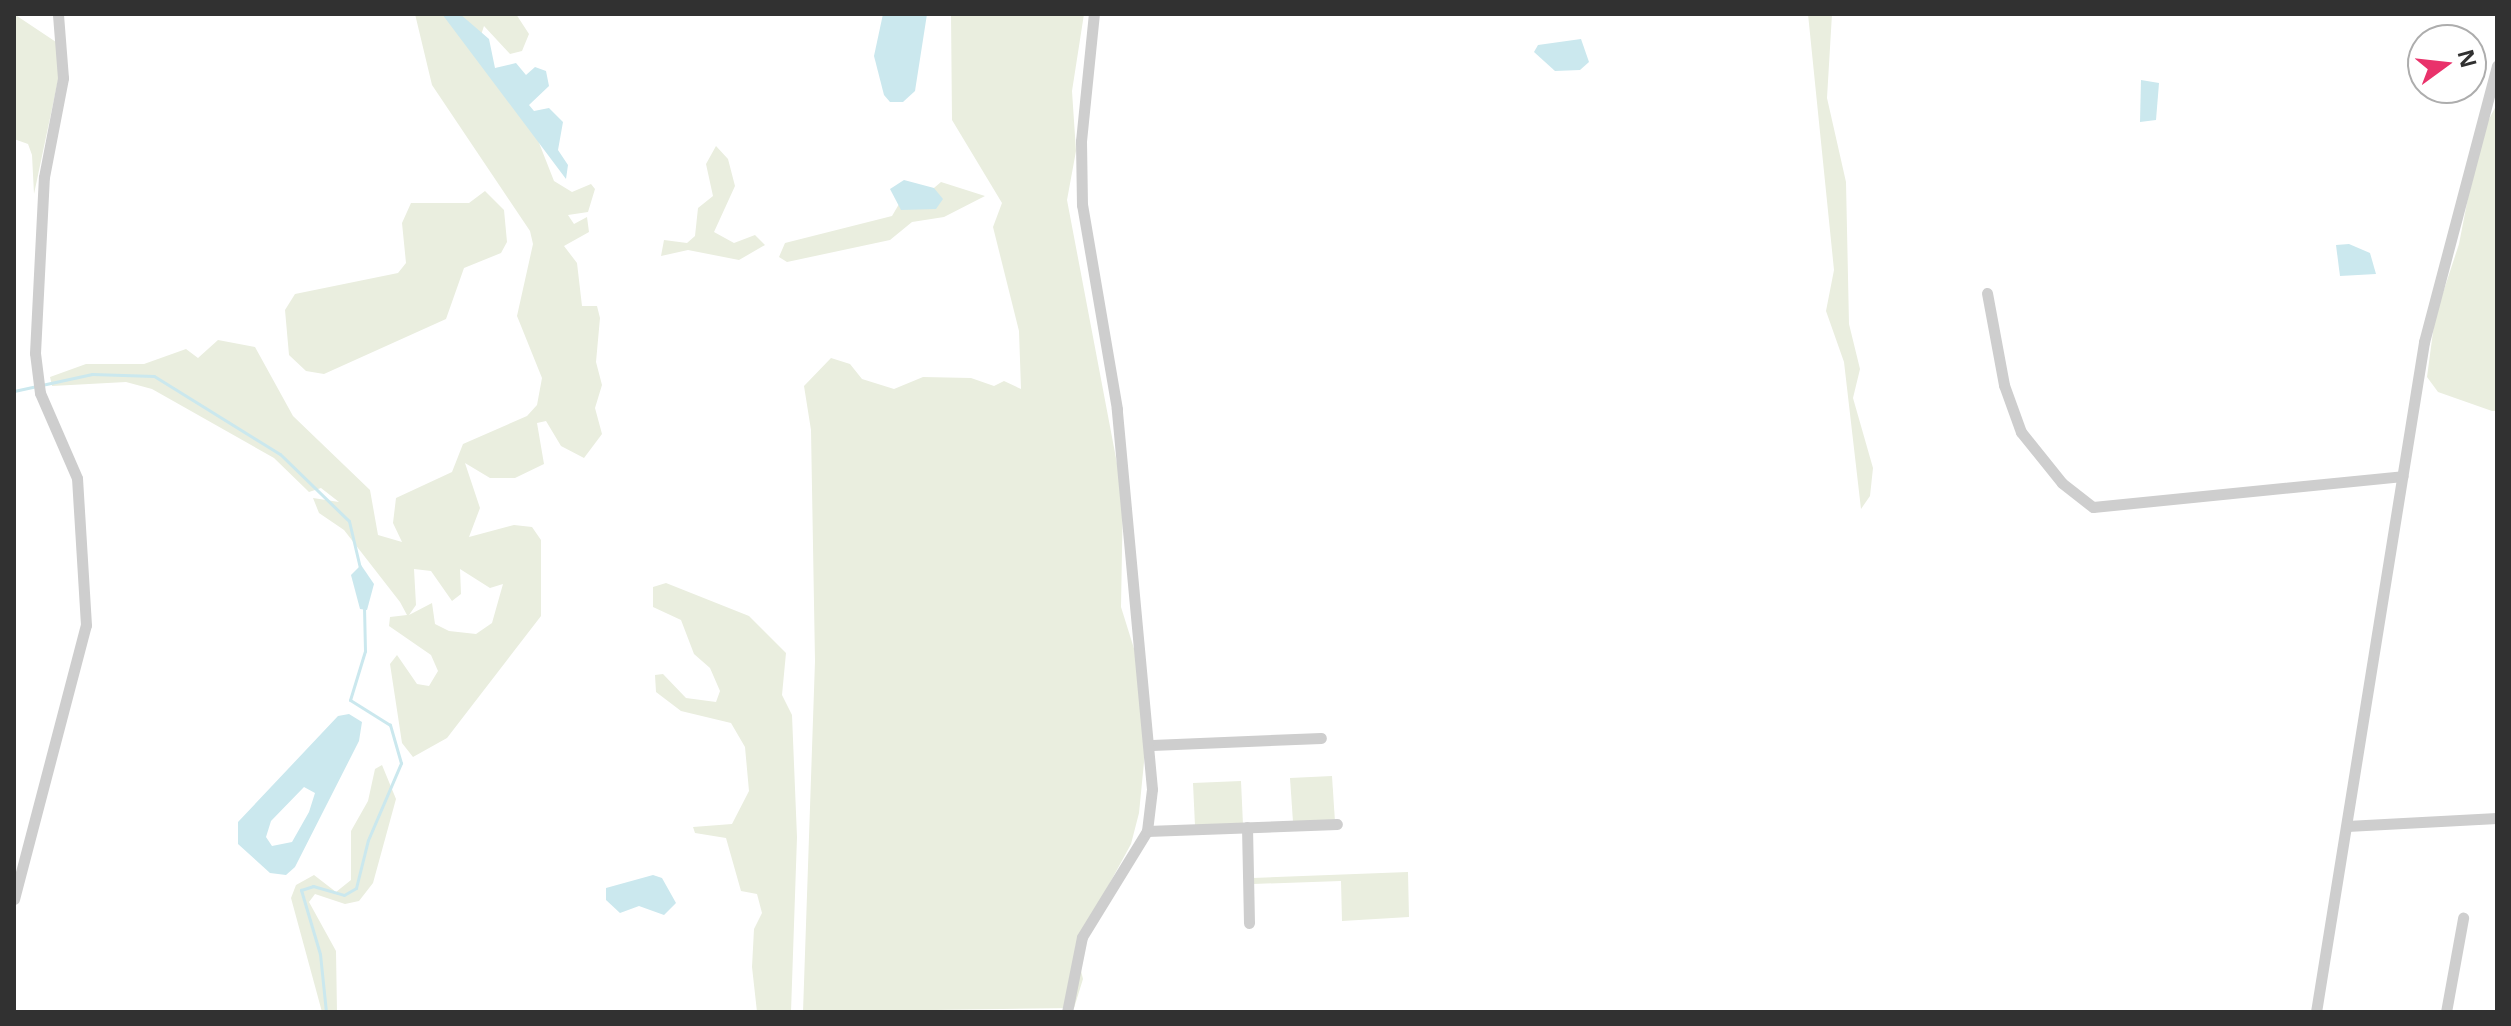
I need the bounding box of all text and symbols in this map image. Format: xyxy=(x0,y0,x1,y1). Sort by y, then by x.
north arrow xyxy=(2407,24,2487,104)
text: N xyxy=(2451,46,2485,71)

